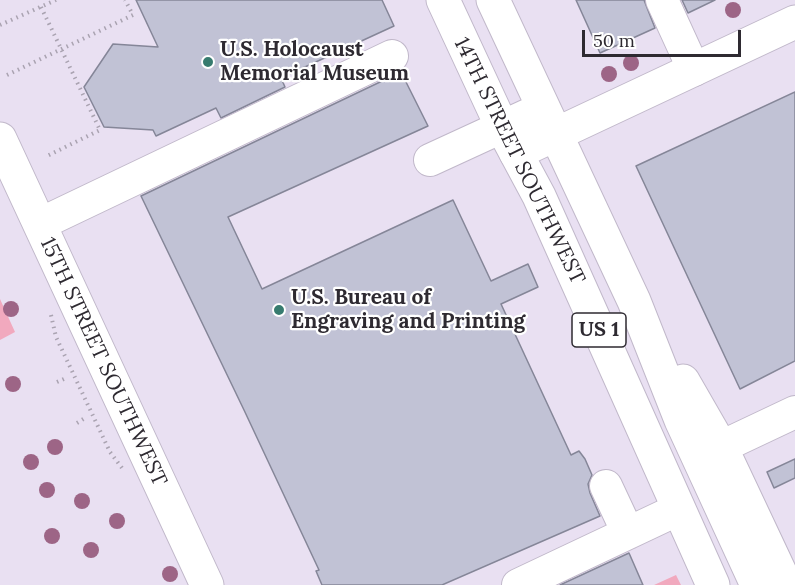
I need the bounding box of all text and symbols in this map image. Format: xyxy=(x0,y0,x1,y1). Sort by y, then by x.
scale bar xyxy=(585,18,744,56)
text: 50 m xyxy=(593,29,635,52)
street label: 14TH STREET SOUTHWEST xyxy=(448,34,590,288)
place label: U.S. Holocaust Memorial Museum xyxy=(220,37,409,87)
marker: U.S. Holocaust Memorial Museum xyxy=(201,55,215,69)
street label: 15TH STREET SOUTHWEST xyxy=(34,234,172,490)
place label: U.S. Bureau of Engraving and Printing xyxy=(291,285,525,335)
marker: U.S. Bureau of Engraving and Printing xyxy=(272,303,286,317)
road number: US 1 xyxy=(572,313,626,347)

